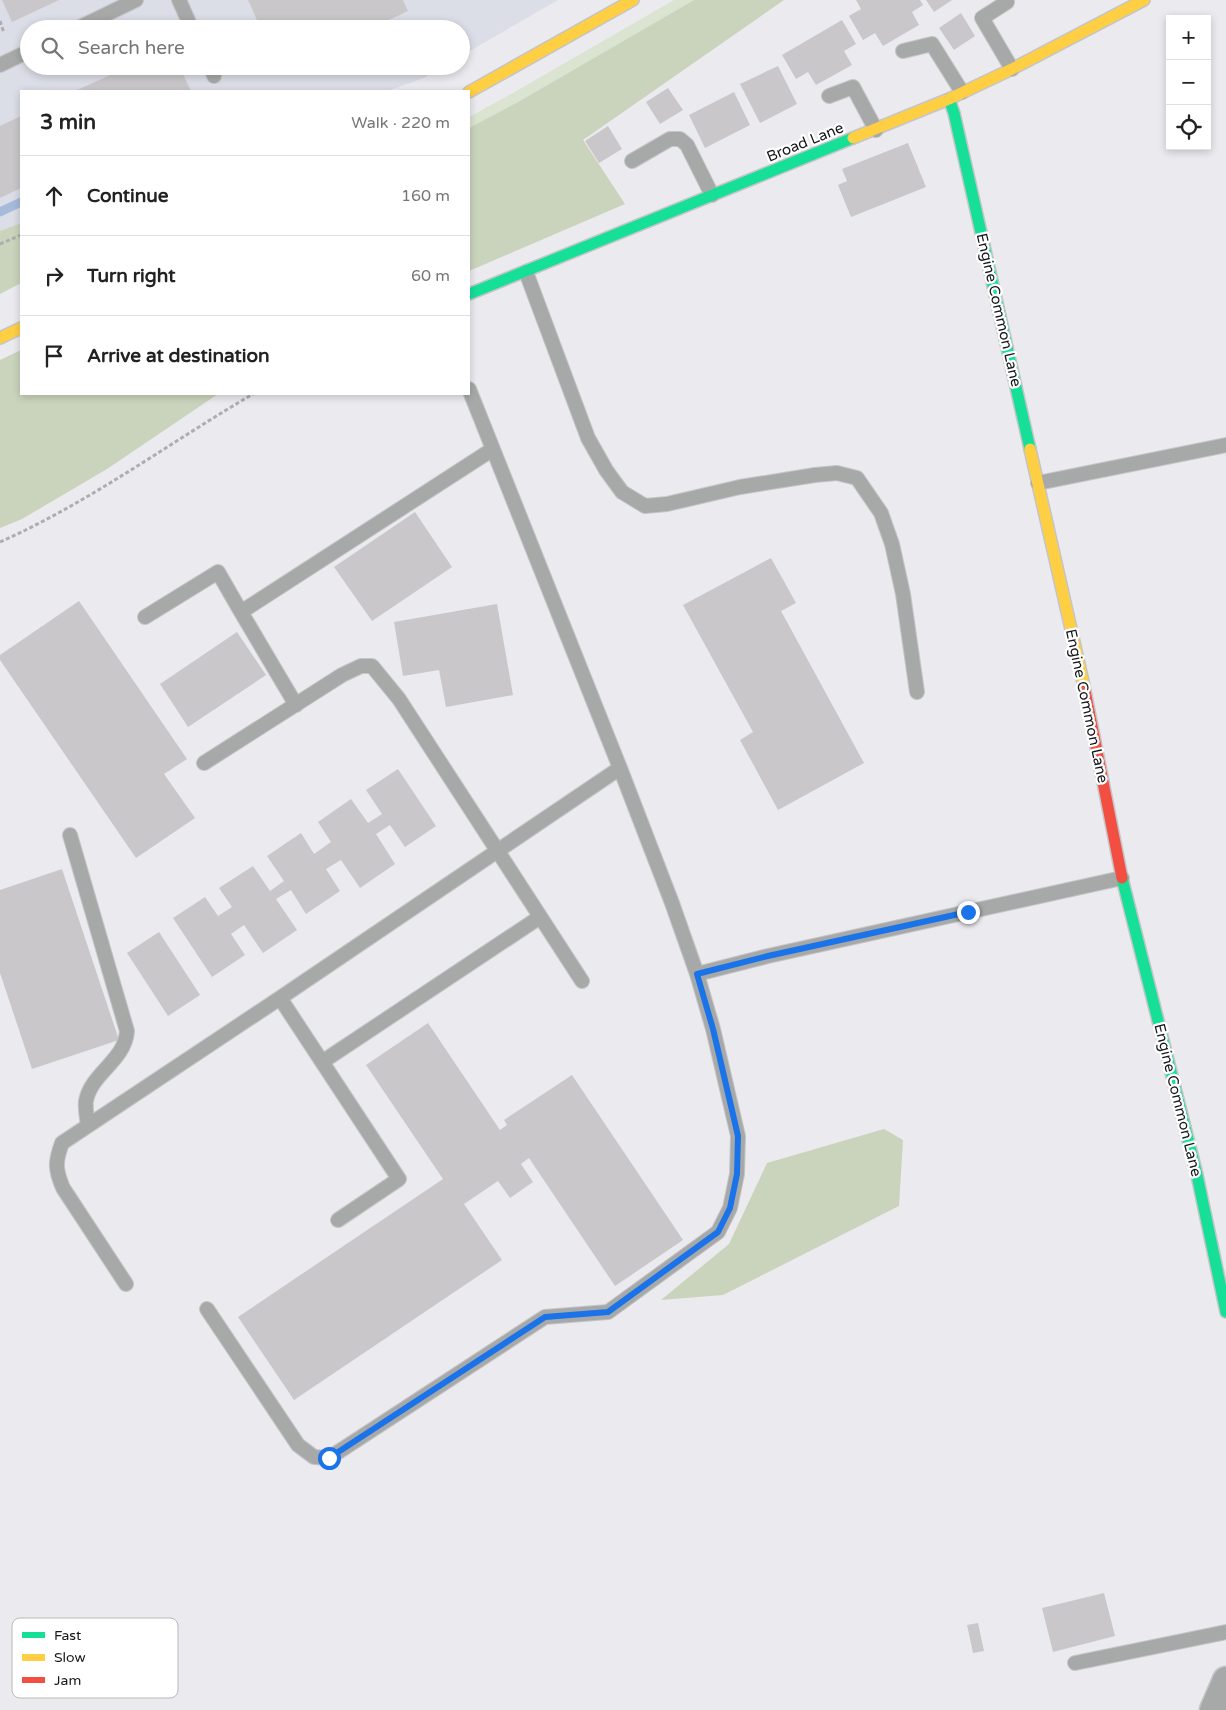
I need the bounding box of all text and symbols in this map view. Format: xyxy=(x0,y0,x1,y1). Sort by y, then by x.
map controls xyxy=(1166,15,1211,150)
button: + xyxy=(1166,15,1211,60)
search box xyxy=(20,20,470,75)
icon: search xyxy=(38,34,66,62)
text: Search here xyxy=(78,37,185,59)
button: − xyxy=(1166,60,1211,105)
button: locate xyxy=(1166,105,1211,150)
text: 3 min xyxy=(40,110,96,135)
text: Walk · 220 m xyxy=(351,113,450,133)
street label: Broad Lane xyxy=(764,118,846,166)
icon: ahead xyxy=(40,182,68,210)
text: Continue xyxy=(87,185,169,207)
text: 160 m xyxy=(401,186,450,206)
street label: Engine Common Lane xyxy=(973,231,1025,389)
icon: right xyxy=(40,262,68,290)
text: Turn right xyxy=(87,265,175,287)
text: 60 m xyxy=(411,266,450,286)
icon: arrive xyxy=(40,342,68,370)
text: Arrive at destination xyxy=(87,345,270,367)
street label: Engine Common Lane xyxy=(1062,627,1112,785)
route end xyxy=(957,901,980,924)
street label: Engine Common Lane xyxy=(1150,1022,1206,1178)
route start xyxy=(318,1447,341,1470)
legend xyxy=(12,1618,178,1698)
text: Fast xyxy=(54,1627,82,1644)
text: Slow xyxy=(54,1649,86,1666)
text: Jam xyxy=(54,1672,81,1689)

